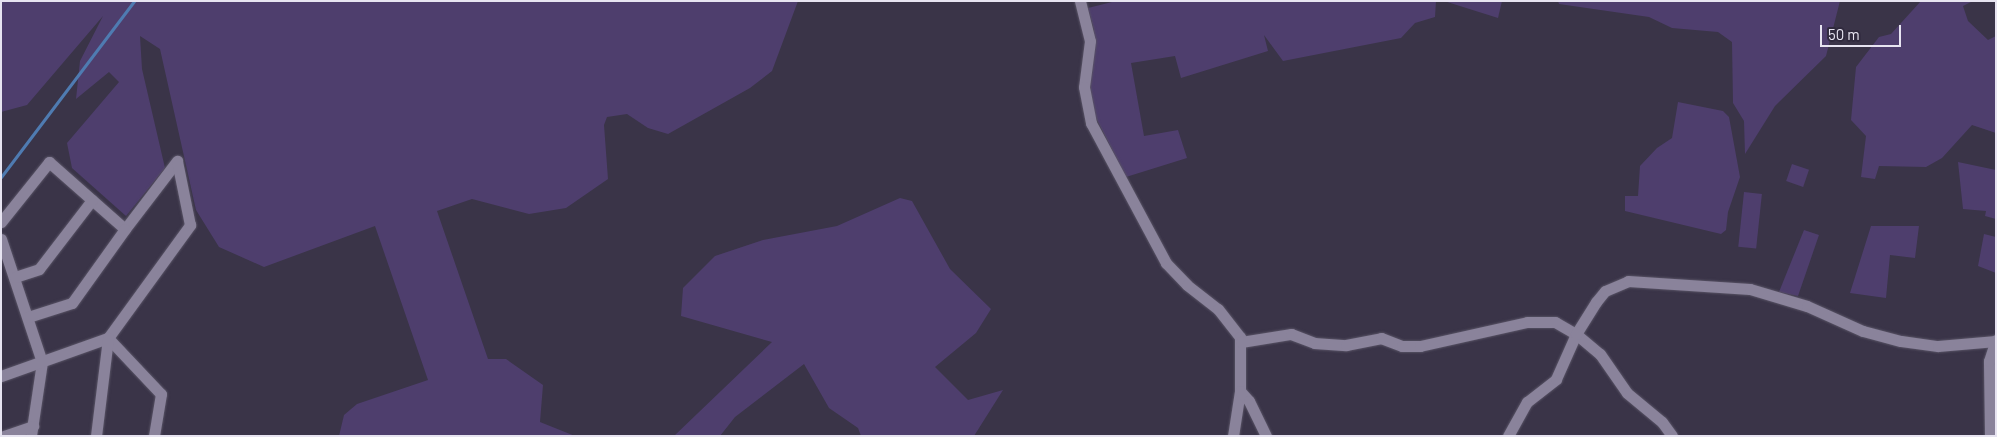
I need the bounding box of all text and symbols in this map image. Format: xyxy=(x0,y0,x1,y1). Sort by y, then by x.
scale bar xyxy=(1822,15,1903,47)
text: 50 m xyxy=(1828,25,1860,43)

